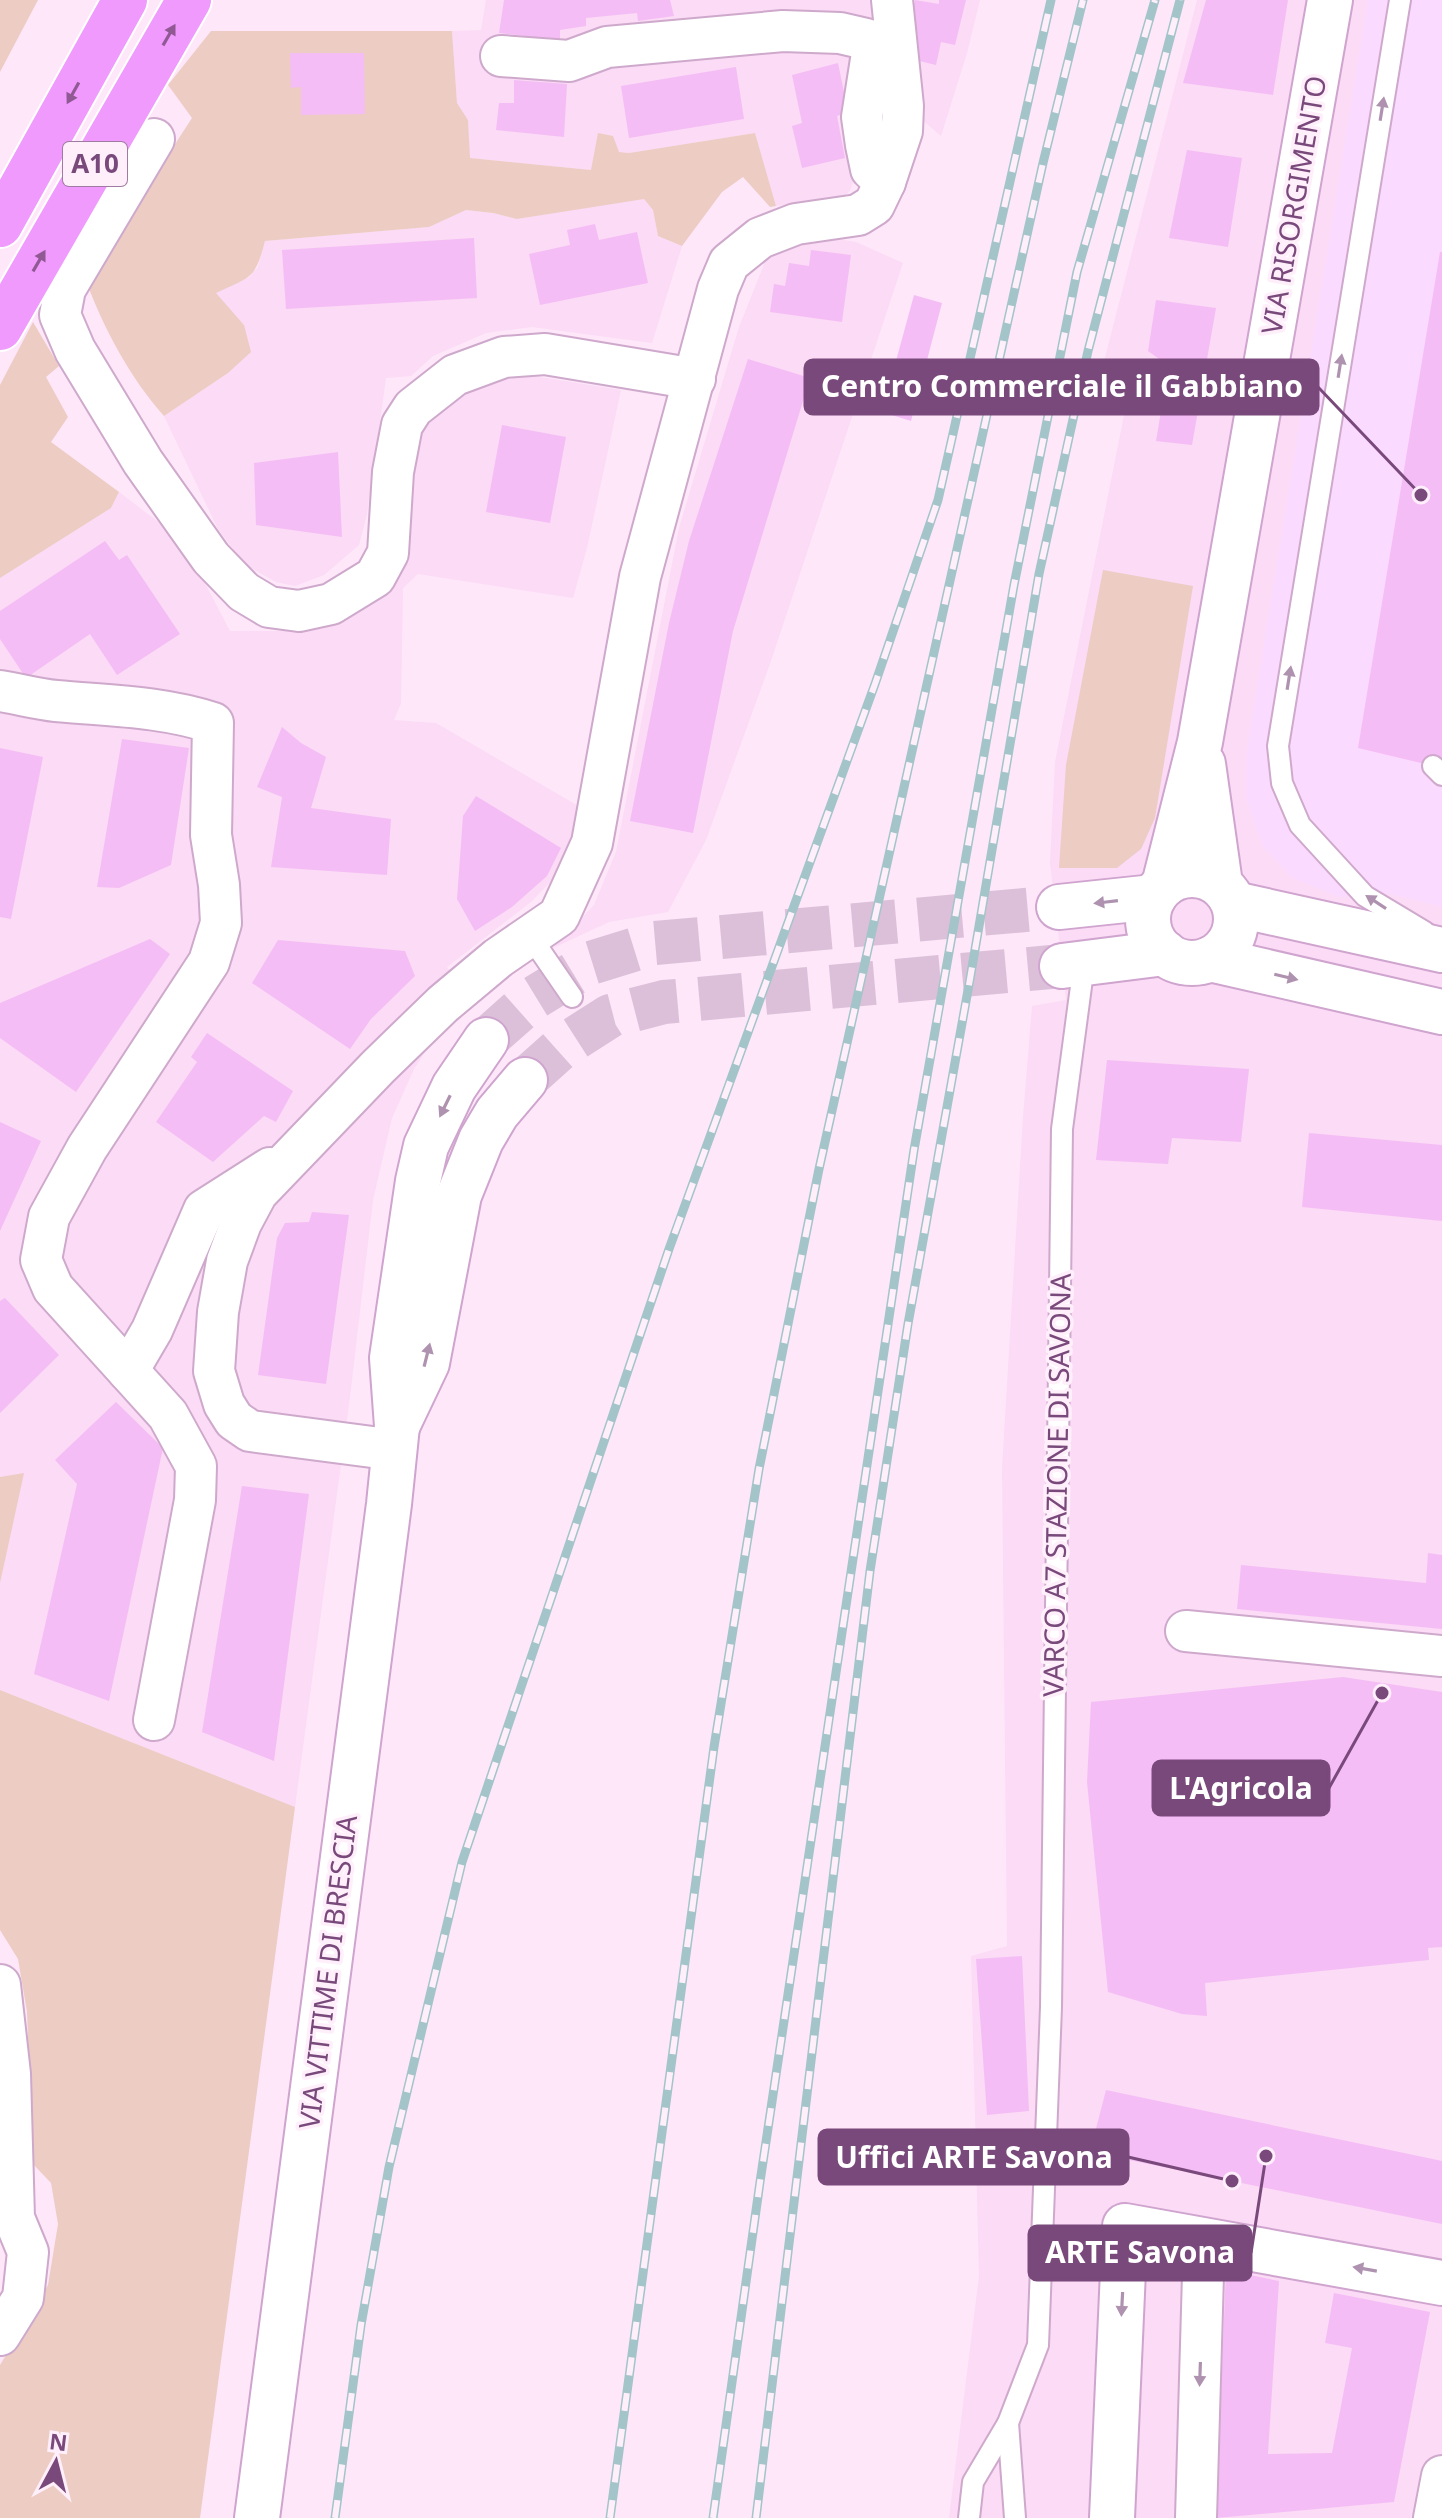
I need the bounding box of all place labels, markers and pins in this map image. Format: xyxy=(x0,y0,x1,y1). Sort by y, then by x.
callout: Centro Commerciale il Gabbiano xyxy=(805,360,1318,414)
callout: L'Agricola xyxy=(1153,1761,1329,1815)
callout: Uffici ARTE Savona xyxy=(819,2130,1128,2184)
callout: ARTE Savona xyxy=(1029,2226,1251,2280)

